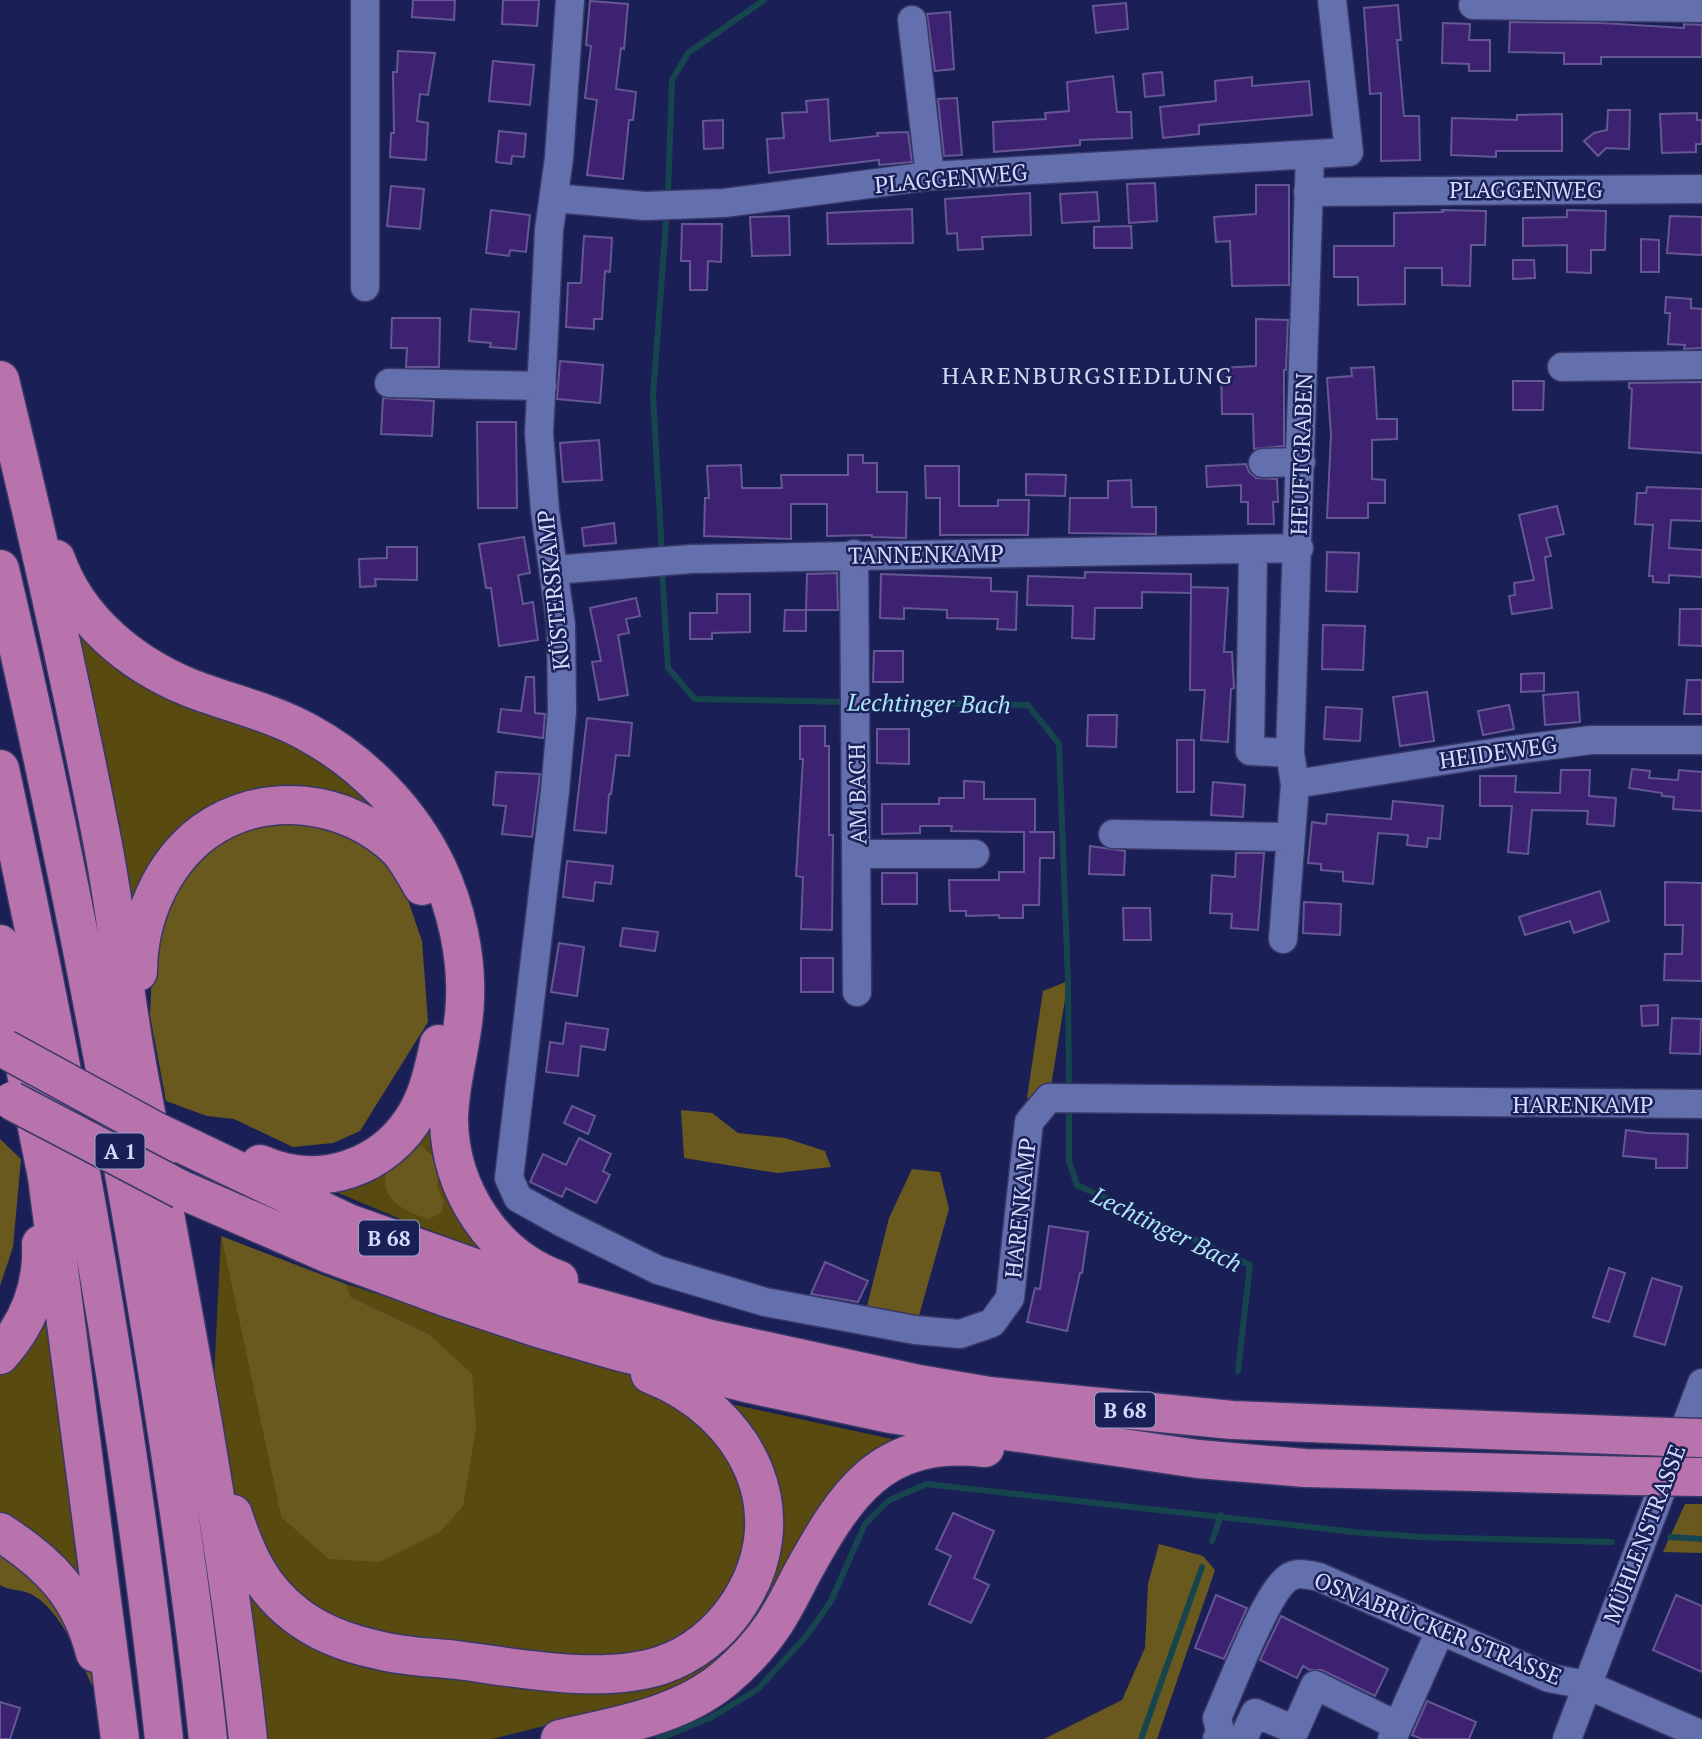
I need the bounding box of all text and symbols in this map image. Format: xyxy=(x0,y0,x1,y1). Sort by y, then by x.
street label: PLAGGENWEG xyxy=(873,156,1029,200)
street label: PLAGGENWEG xyxy=(1449,174,1603,205)
district label: HARENBURGSIEDLUNG xyxy=(942,359,1234,391)
street label: HEUFTGRABEN xyxy=(1283,372,1319,536)
street label: KÜSTERSKAMP xyxy=(529,508,577,672)
street label: TANNENKAMP xyxy=(848,537,1004,571)
water label: Lechtinger Bach xyxy=(846,686,1011,720)
street label: HEIDEWEG xyxy=(1437,728,1559,776)
street label: AM BACH xyxy=(841,743,873,845)
street label: HARENKAMP xyxy=(1512,1089,1654,1120)
road number: A 1 xyxy=(96,1134,144,1168)
street label: HARENKAMP xyxy=(997,1136,1043,1280)
water label: Lechtinger Bach xyxy=(1086,1178,1247,1279)
road number: B 68 xyxy=(359,1220,419,1256)
road number: B 68 xyxy=(1095,1392,1155,1428)
street label: MÜHLENSTRASSE xyxy=(1595,1440,1693,1628)
street label: OSNABRÜCKER STRASSE xyxy=(1310,1564,1566,1692)

